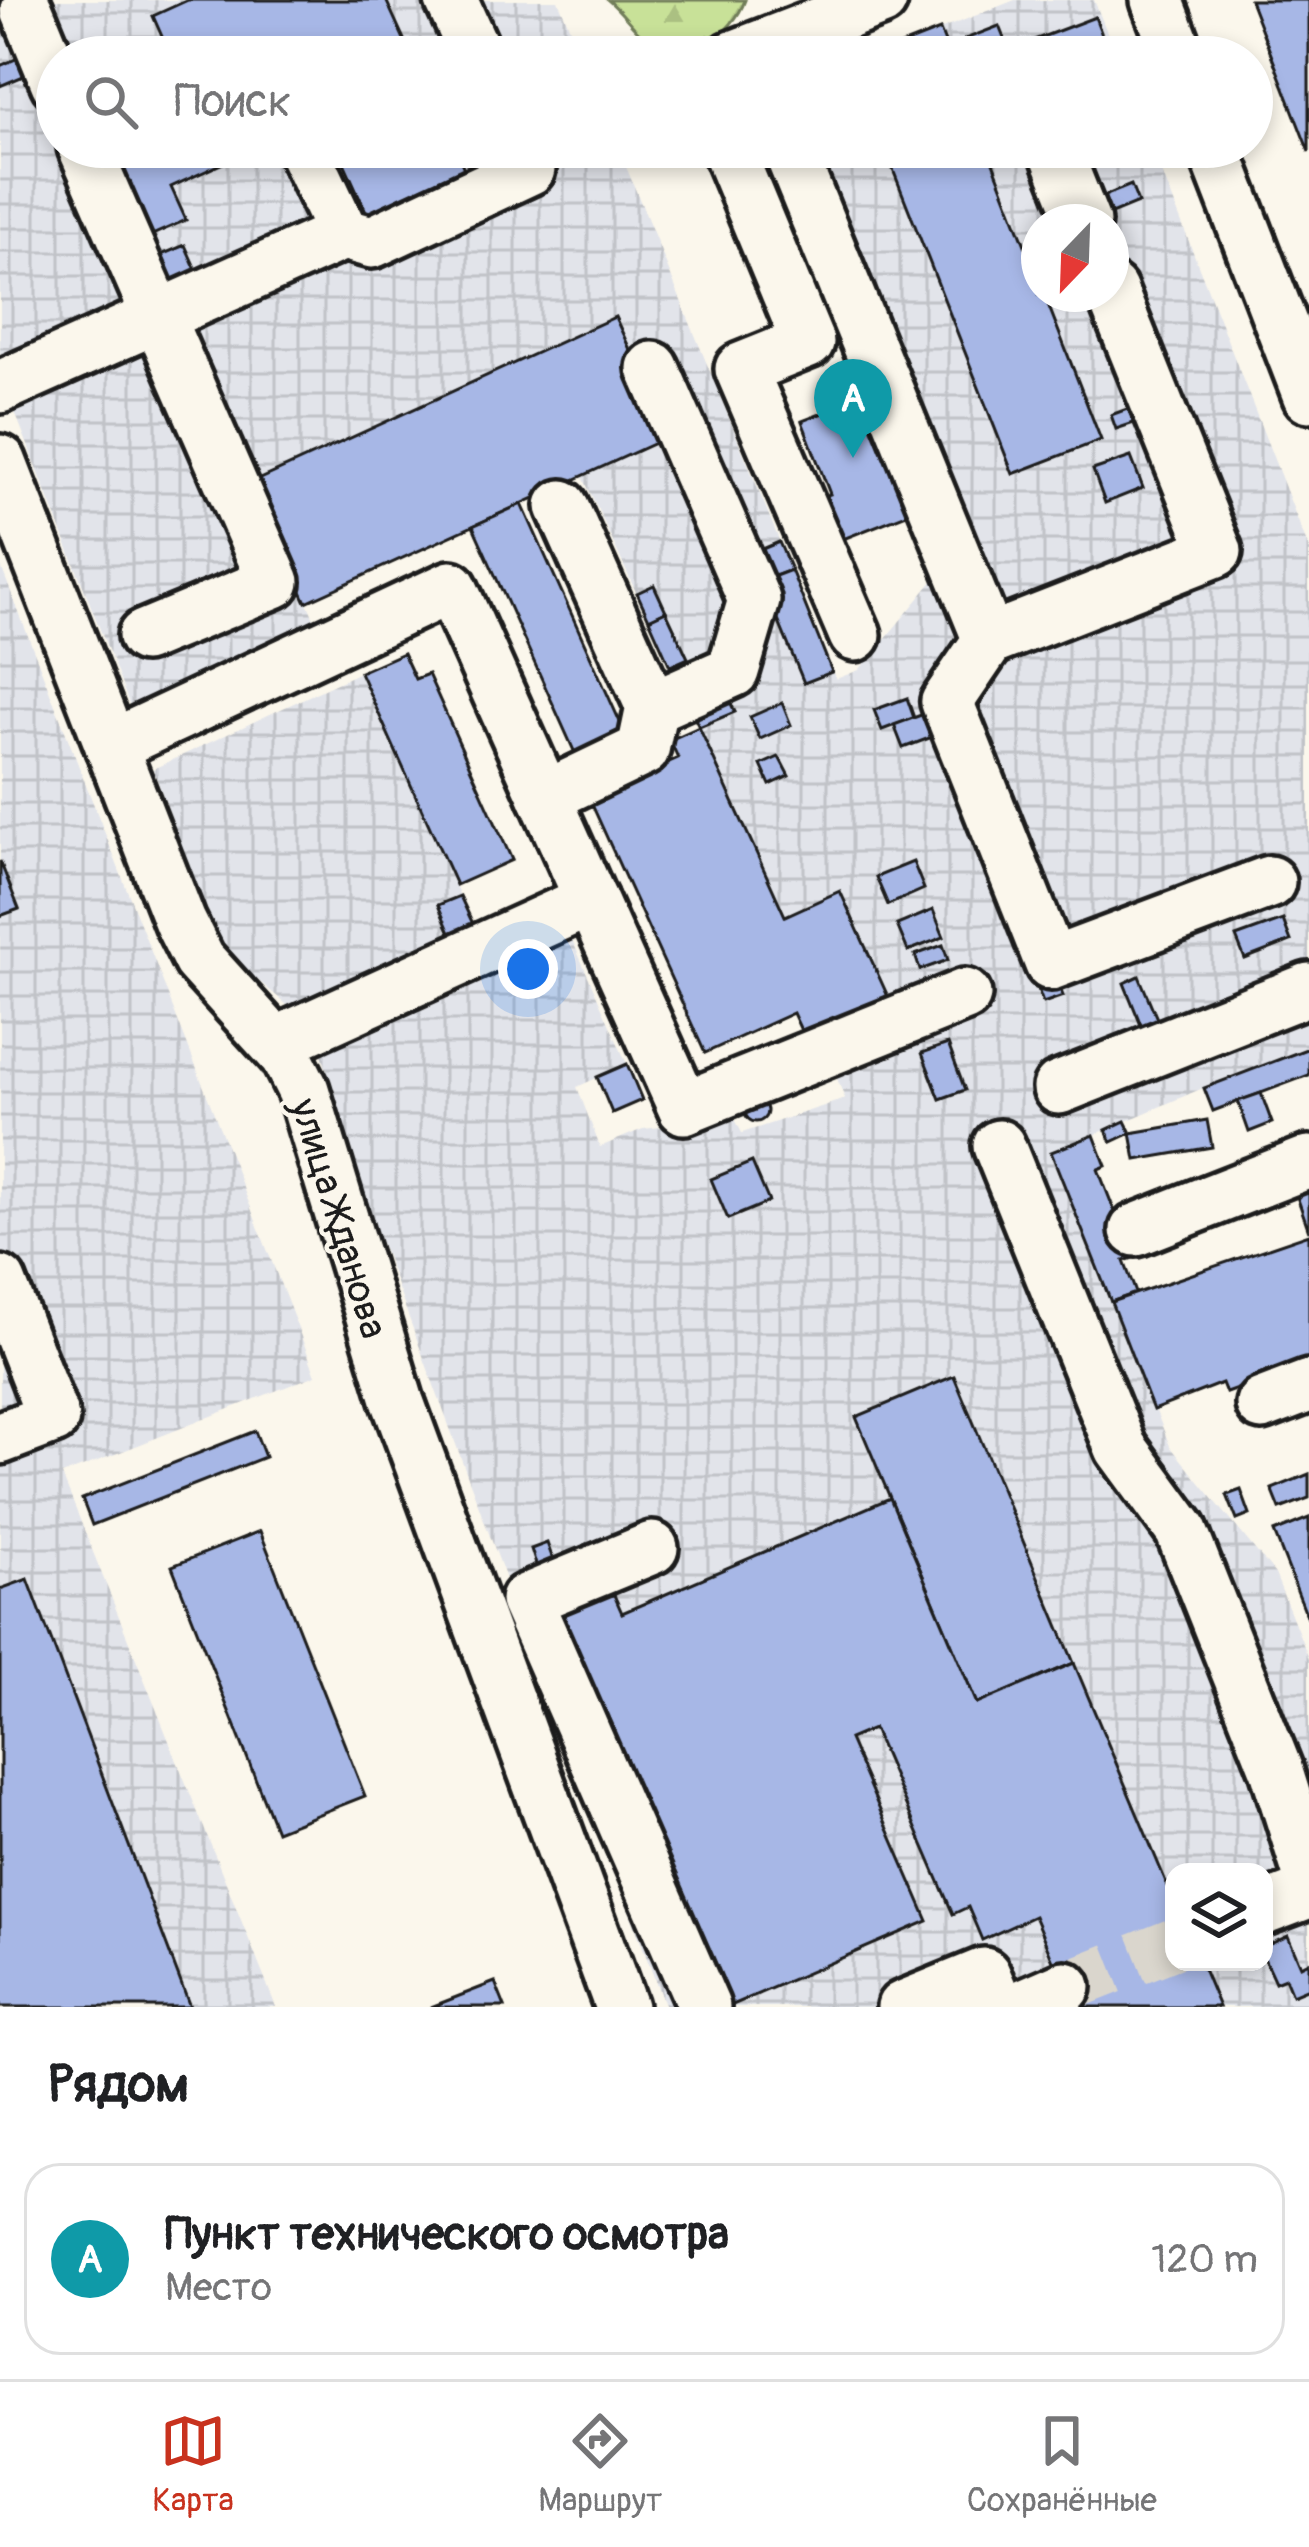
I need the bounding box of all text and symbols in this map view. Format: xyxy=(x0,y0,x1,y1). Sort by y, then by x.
search box xyxy=(36,36,1273,168)
icon: search xyxy=(78,69,144,135)
text: Поиск xyxy=(174,74,291,130)
north arrow xyxy=(1021,204,1129,312)
pin: A xyxy=(814,359,892,458)
your location xyxy=(498,939,558,999)
street label: улица Жданова xyxy=(279,1092,398,1344)
map controls xyxy=(1165,1863,1273,1971)
button: layers xyxy=(1165,1863,1273,1971)
text: Рядом xyxy=(48,2053,189,2117)
text: Пункт технического осмотра xyxy=(165,2207,729,2263)
text: A xyxy=(77,2235,103,2284)
text: 120 m xyxy=(1151,2235,1258,2284)
text: Место xyxy=(165,2263,272,2312)
tab: Карта xyxy=(152,2408,234,2521)
tab: Маршрут xyxy=(538,2408,662,2521)
tab: Сохранённые xyxy=(967,2408,1157,2521)

